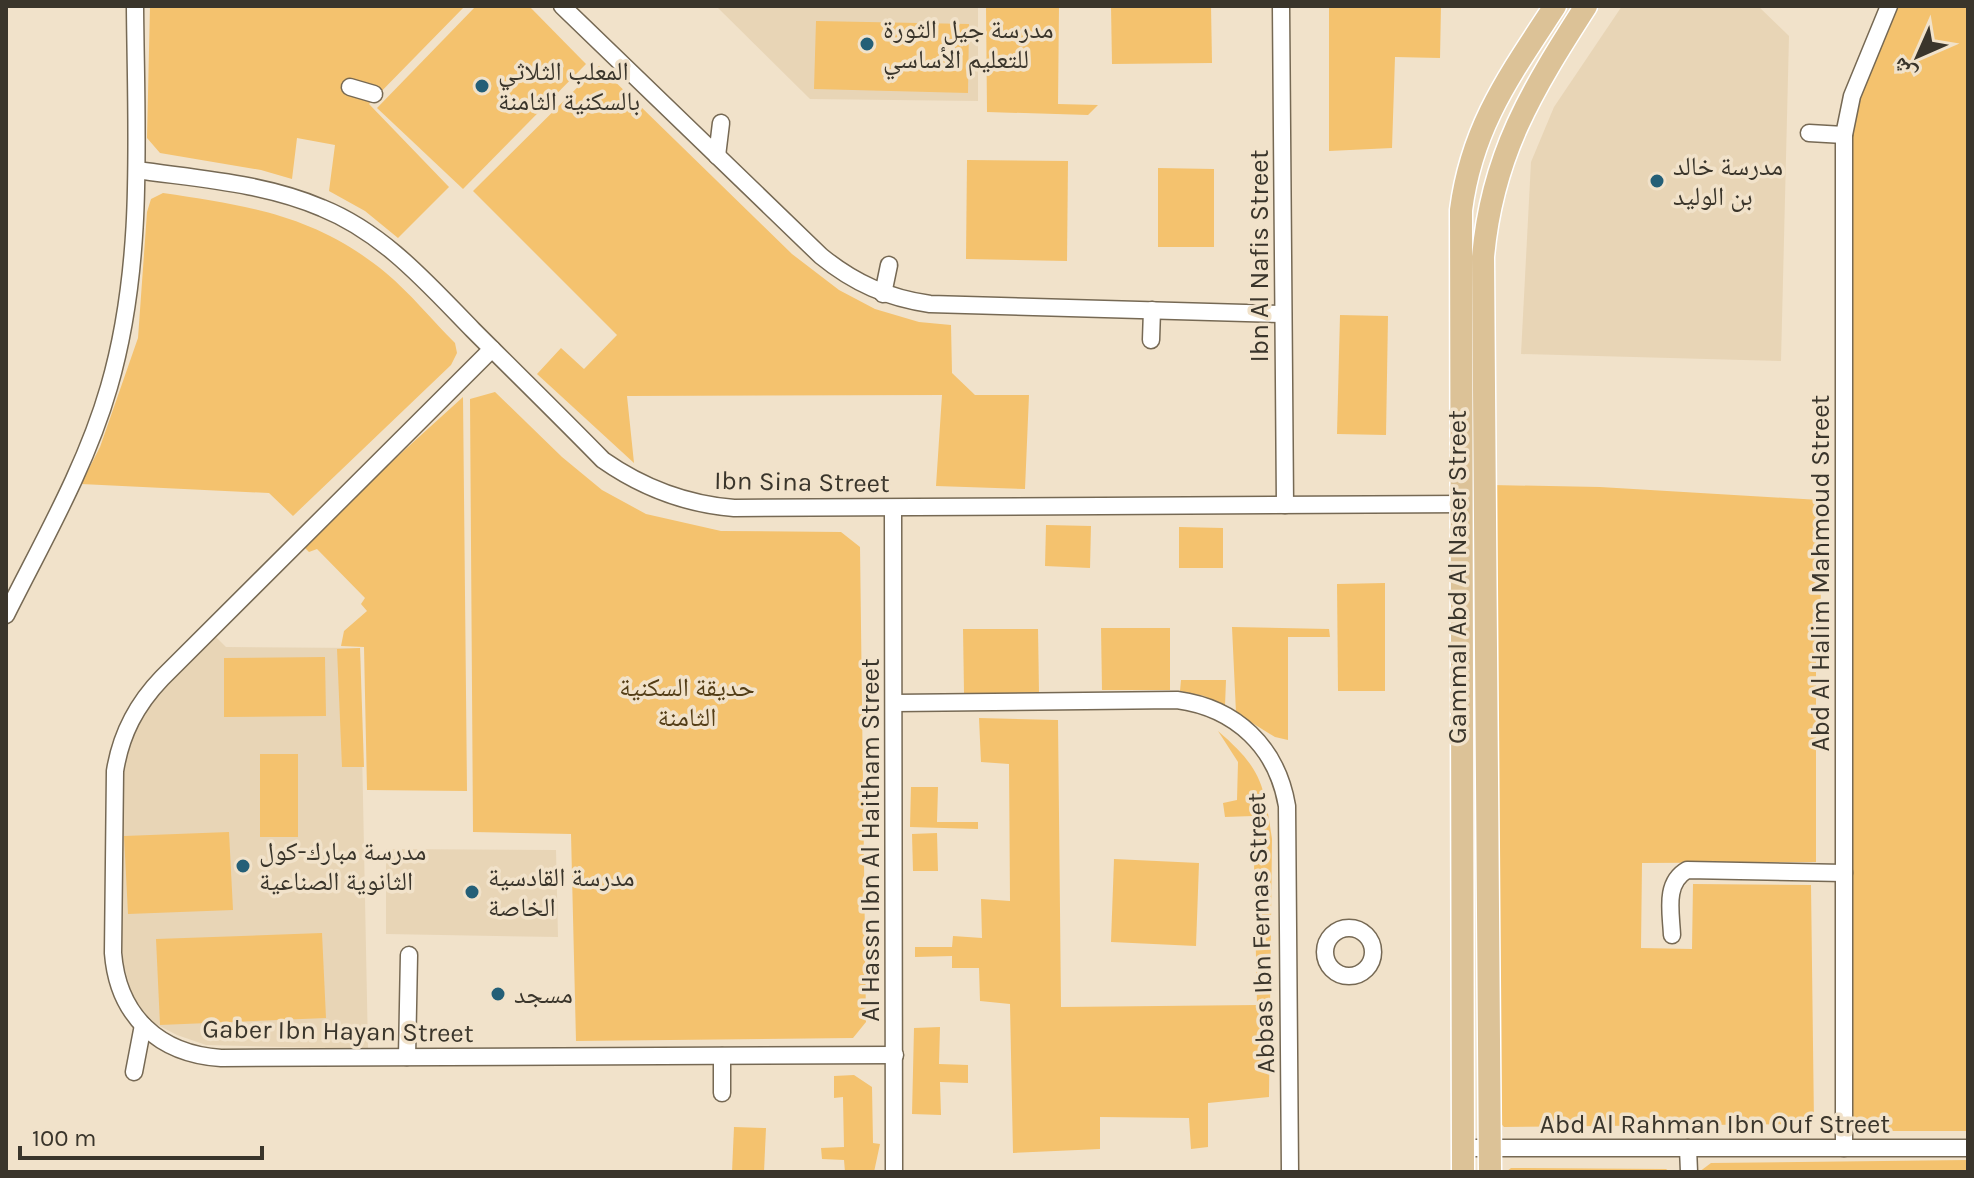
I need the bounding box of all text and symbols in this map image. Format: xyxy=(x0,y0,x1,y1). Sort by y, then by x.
place label: مدرسة جيل الثورة للتعليم الأساسي xyxy=(883,14,1054,79)
north arrow xyxy=(1878,16,1958,96)
marker: مدرسة جيل الثورة للتعليم الأساسي xyxy=(858,35,876,53)
text: ش xyxy=(1887,52,1922,87)
place label: المعلب الثلاثي بالسكنية الثامنة xyxy=(498,56,640,117)
marker: المعلب الثلاثي بالسكنية الثامنة xyxy=(473,77,491,95)
street label: Ibn Al Nafis Street xyxy=(1244,149,1275,362)
place label: مدرسة خالد بن الوليد xyxy=(1673,151,1783,212)
marker: مدرسة خالد بن الوليد xyxy=(1648,172,1666,190)
street label: Abd Al Halim Mahmoud Street xyxy=(1805,394,1836,751)
street label: Gammal Abd Al Naser Street xyxy=(1442,410,1473,744)
street label: Ibn Sina Street xyxy=(714,465,890,499)
street label: Al Hassn Ibn Al Haitham Street xyxy=(855,658,886,1022)
park label: حديقة السكنية الثامنة xyxy=(619,672,755,733)
street label: Abbas Ibn Fernas Street xyxy=(1241,792,1281,1074)
place label: مدرسة مبارك-كول الثانوية الصناعية xyxy=(259,836,426,897)
marker: مدرسة مبارك-كول الثانوية الصناعية xyxy=(234,857,252,875)
place label: مدرسة القادسية الخاصة xyxy=(488,862,635,923)
marker: مدرسة القادسية الخاصة xyxy=(463,883,481,901)
place label: مسجد xyxy=(514,979,573,1010)
marker: مسجد xyxy=(489,985,507,1003)
street label: Gaber Ibn Hayan Street xyxy=(202,1013,474,1049)
street label: Abd Al Rahman Ibn Ouf Street xyxy=(1540,1109,1890,1140)
scale bar xyxy=(20,1110,262,1160)
text: 100 m xyxy=(32,1124,97,1152)

